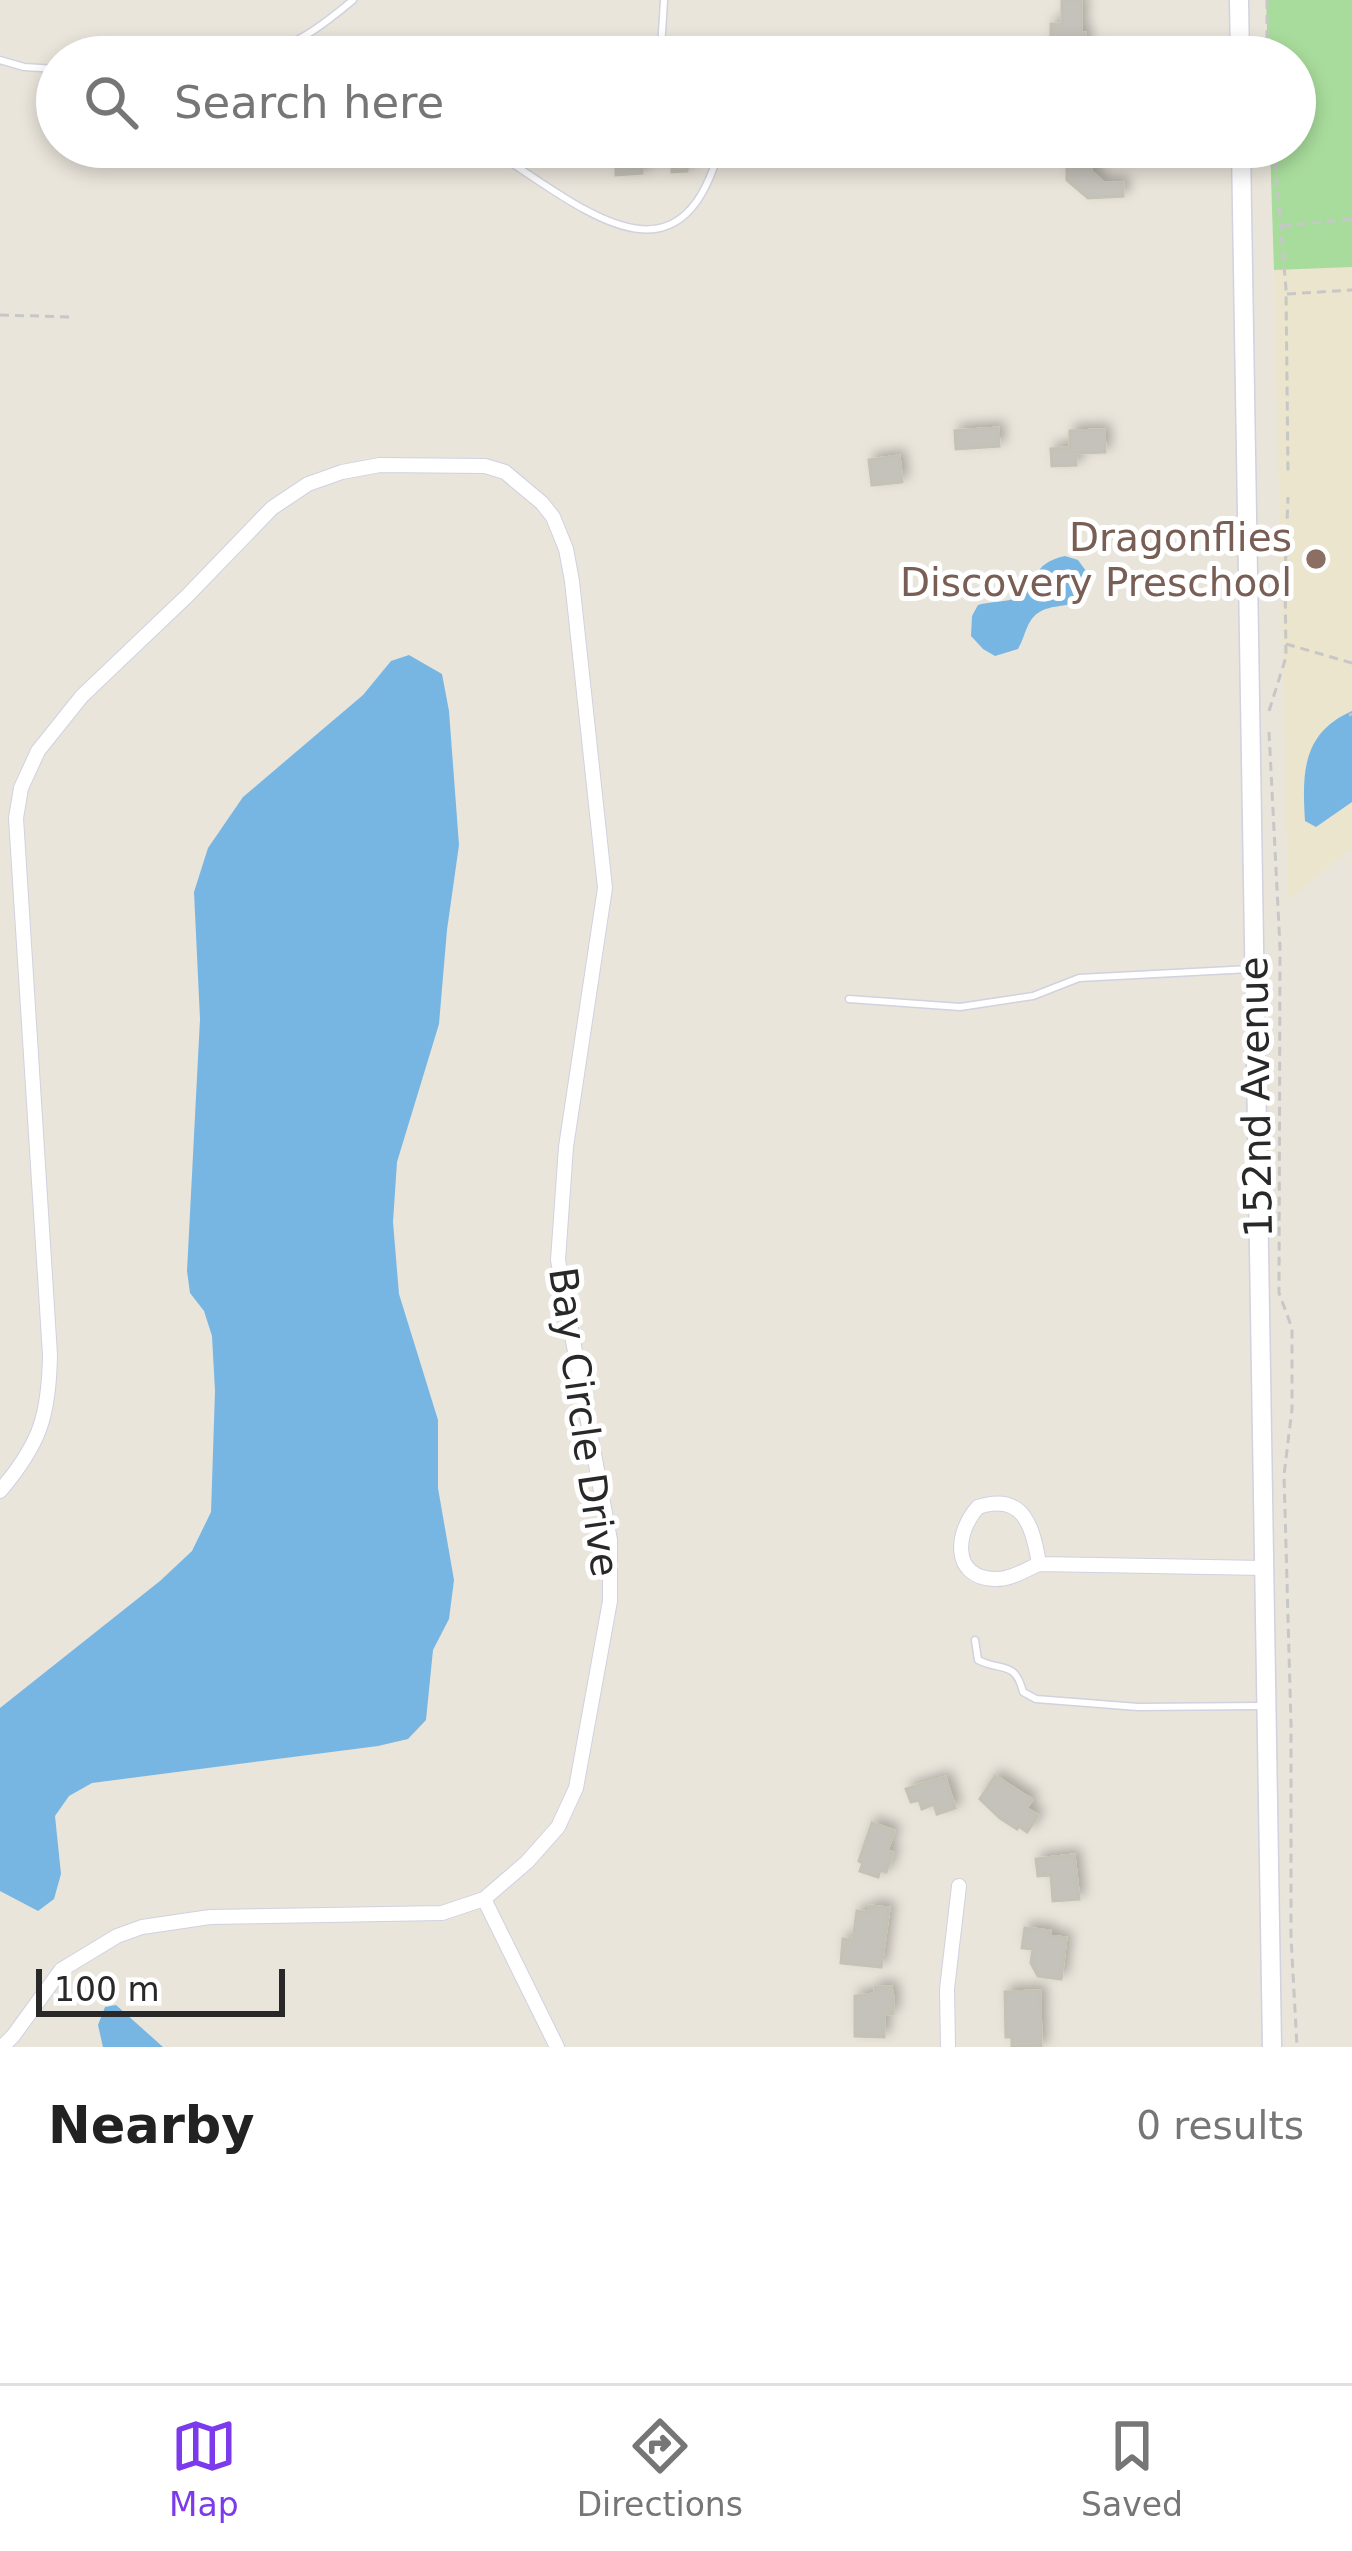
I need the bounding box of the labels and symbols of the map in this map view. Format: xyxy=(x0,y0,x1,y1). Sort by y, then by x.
place label: Dragonflies Discovery Preschool xyxy=(900,515,1292,605)
marker: Dragonflies Discovery Preschool xyxy=(1303,546,1329,572)
street label: 152nd Avenue xyxy=(1231,956,1281,1238)
street label: Bay Circle Drive xyxy=(540,1264,628,1580)
scale bar xyxy=(36,1963,285,2016)

